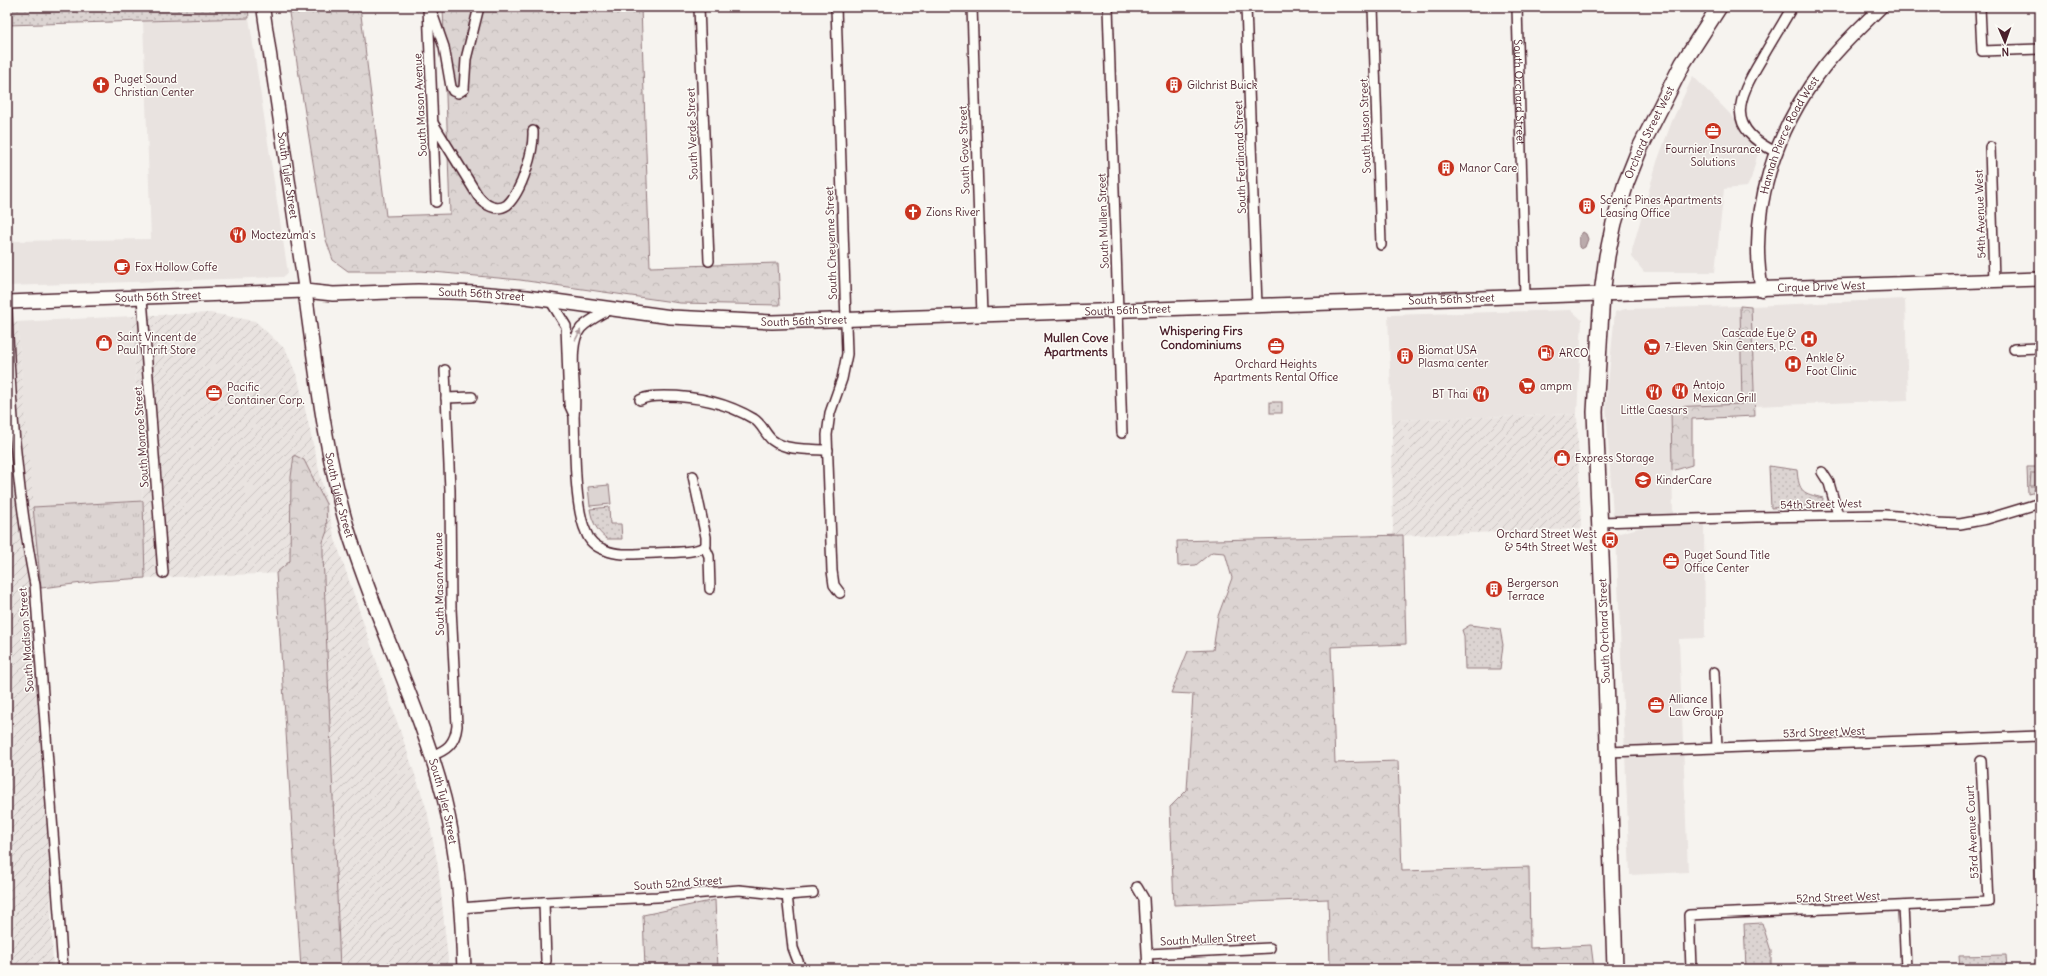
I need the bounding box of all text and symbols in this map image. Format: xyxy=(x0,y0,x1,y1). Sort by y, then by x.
north arrow xyxy=(1985,22,2025,62)
street label: South Orchard Street xyxy=(1511,39,1528,145)
text: N xyxy=(2001,45,2009,59)
street label: South Mason Avenue xyxy=(410,53,430,157)
place label: Puget Sound Christian Center xyxy=(114,72,195,99)
street label: Hannah Pierce Road West xyxy=(1757,73,1822,195)
church icon: Puget Sound Christian Center xyxy=(91,75,111,95)
building icon: Gilchrist Buick xyxy=(1164,75,1184,95)
place label: Gilchrist Buick xyxy=(1187,78,1258,92)
street label: South Huson Street xyxy=(1356,78,1374,174)
street label: Orchard Street West xyxy=(1621,84,1677,181)
street label: South Verde Street xyxy=(683,87,701,180)
street label: South Ferdinand Street xyxy=(1231,100,1249,214)
street label: South Gove Street xyxy=(955,105,973,195)
office icon: Fournier Insurance Solutions xyxy=(1703,121,1723,141)
street label: South Tyler Street xyxy=(275,131,301,220)
place label: Fournier Insurance Solutions xyxy=(1665,142,1761,169)
building icon: Manor Care xyxy=(1436,158,1456,178)
place label: Manor Care xyxy=(1459,161,1517,175)
street label: 54th Avenue West xyxy=(1971,169,1989,259)
street label: South Mullen Street xyxy=(1094,173,1112,269)
street label: South Cheyenne Street xyxy=(822,186,840,300)
place label: Scenic Pines Apartments Leasing Office xyxy=(1600,193,1722,220)
building icon: Scenic Pines Apartments Leasing Office xyxy=(1577,196,1597,216)
church icon: Zions River xyxy=(903,202,923,222)
place label: Zions River xyxy=(926,205,981,219)
restaurant icon: Moctezuma's xyxy=(228,225,248,245)
place label: Moctezuma's xyxy=(251,228,316,242)
cafe icon: Fox Hollow Coffe xyxy=(112,257,132,277)
place label: Fox Hollow Coffe xyxy=(135,260,217,274)
street label: Cirque Drive West xyxy=(1777,278,1866,295)
street label: South 56th Street xyxy=(438,285,525,304)
street label: South 56th Street xyxy=(115,288,202,305)
street label: South 56th Street xyxy=(1408,290,1495,307)
street label: South 56th Street xyxy=(1084,301,1171,318)
street label: South 56th Street xyxy=(760,312,847,329)
district label: Whispering Firs Condominiums xyxy=(1159,323,1243,352)
place label: Cascade Eye & Skin Centers, P.C. xyxy=(1712,326,1797,353)
one-way arrow xyxy=(575,329,581,341)
hospital icon: Cascade Eye & Skin Centers, P.C. xyxy=(1799,329,1819,349)
place label: Saint Vincent de Paul Thrift Store xyxy=(117,330,197,357)
district label: Mullen Cove Apartments xyxy=(1043,330,1109,360)
shop icon: Saint Vincent de Paul Thrift Store xyxy=(94,333,114,353)
office icon: Orchard Heights Apartments Rental Office xyxy=(1266,336,1286,356)
supermarket icon: 7-Eleven xyxy=(1642,337,1662,357)
place label: 7-Eleven xyxy=(1665,340,1707,354)
place label: Biomat USA Plasma center xyxy=(1418,343,1489,370)
fuel station icon: ARCO xyxy=(1536,343,1556,363)
building icon: Biomat USA Plasma center xyxy=(1395,346,1415,366)
place label: ARCO xyxy=(1559,346,1589,360)
place label: Ankle & Foot Clinic xyxy=(1806,351,1857,378)
hospital icon: Ankle & Foot Clinic xyxy=(1783,354,1803,374)
place label: Orchard Heights Apartments Rental Office xyxy=(1214,357,1338,384)
supermarket icon: ampm xyxy=(1517,376,1537,396)
place label: Antojo Mexican Grill xyxy=(1693,378,1756,405)
place label: ampm xyxy=(1540,379,1572,393)
place label: Pacific Container Corp. xyxy=(227,380,305,407)
restaurant icon: Antojo Mexican Grill xyxy=(1670,381,1690,401)
restaurant icon: Little Caesars xyxy=(1644,382,1664,402)
office icon: Pacific Container Corp. xyxy=(204,383,224,403)
restaurant icon: BT Thai xyxy=(1471,384,1491,404)
street label: South Monroe Street xyxy=(130,386,152,488)
place label: BT Thai xyxy=(1432,387,1468,401)
place label: Little Caesars xyxy=(1621,403,1687,417)
shop icon: Express Storage xyxy=(1552,448,1572,468)
street label: South Tyler Street xyxy=(322,451,357,540)
place label: Express Storage xyxy=(1575,451,1654,465)
school or university icon: KinderCare xyxy=(1633,470,1653,490)
place label: KinderCare xyxy=(1656,473,1712,487)
street label: 54th Street West xyxy=(1780,496,1862,512)
place label: Orchard Street West & 54th Street West xyxy=(1496,527,1597,554)
bus stop icon: Orchard Street West & 54th Street West xyxy=(1600,530,1620,550)
street label: South Mason Avenue xyxy=(431,532,447,636)
place label: Puget Sound Title Office Center xyxy=(1684,548,1770,575)
office icon: Puget Sound Title Office Center xyxy=(1661,551,1681,571)
place label: Bergerson Terrace xyxy=(1507,576,1559,603)
street label: South Orchard Street xyxy=(1595,578,1613,684)
building icon: Bergerson Terrace xyxy=(1484,579,1504,599)
street label: South Madison Street xyxy=(15,587,37,693)
place label: Alliance Law Group xyxy=(1669,692,1724,719)
office icon: Alliance Law Group xyxy=(1646,695,1666,715)
street label: 53rd Street West xyxy=(1783,724,1866,740)
street label: South Tyler Street xyxy=(426,757,460,845)
street label: 53rd Avenue Court xyxy=(1963,785,1981,879)
street label: South 52nd Street xyxy=(633,873,723,893)
street label: 52nd Street West xyxy=(1796,889,1881,905)
street label: South Mullen Street xyxy=(1160,929,1257,948)

